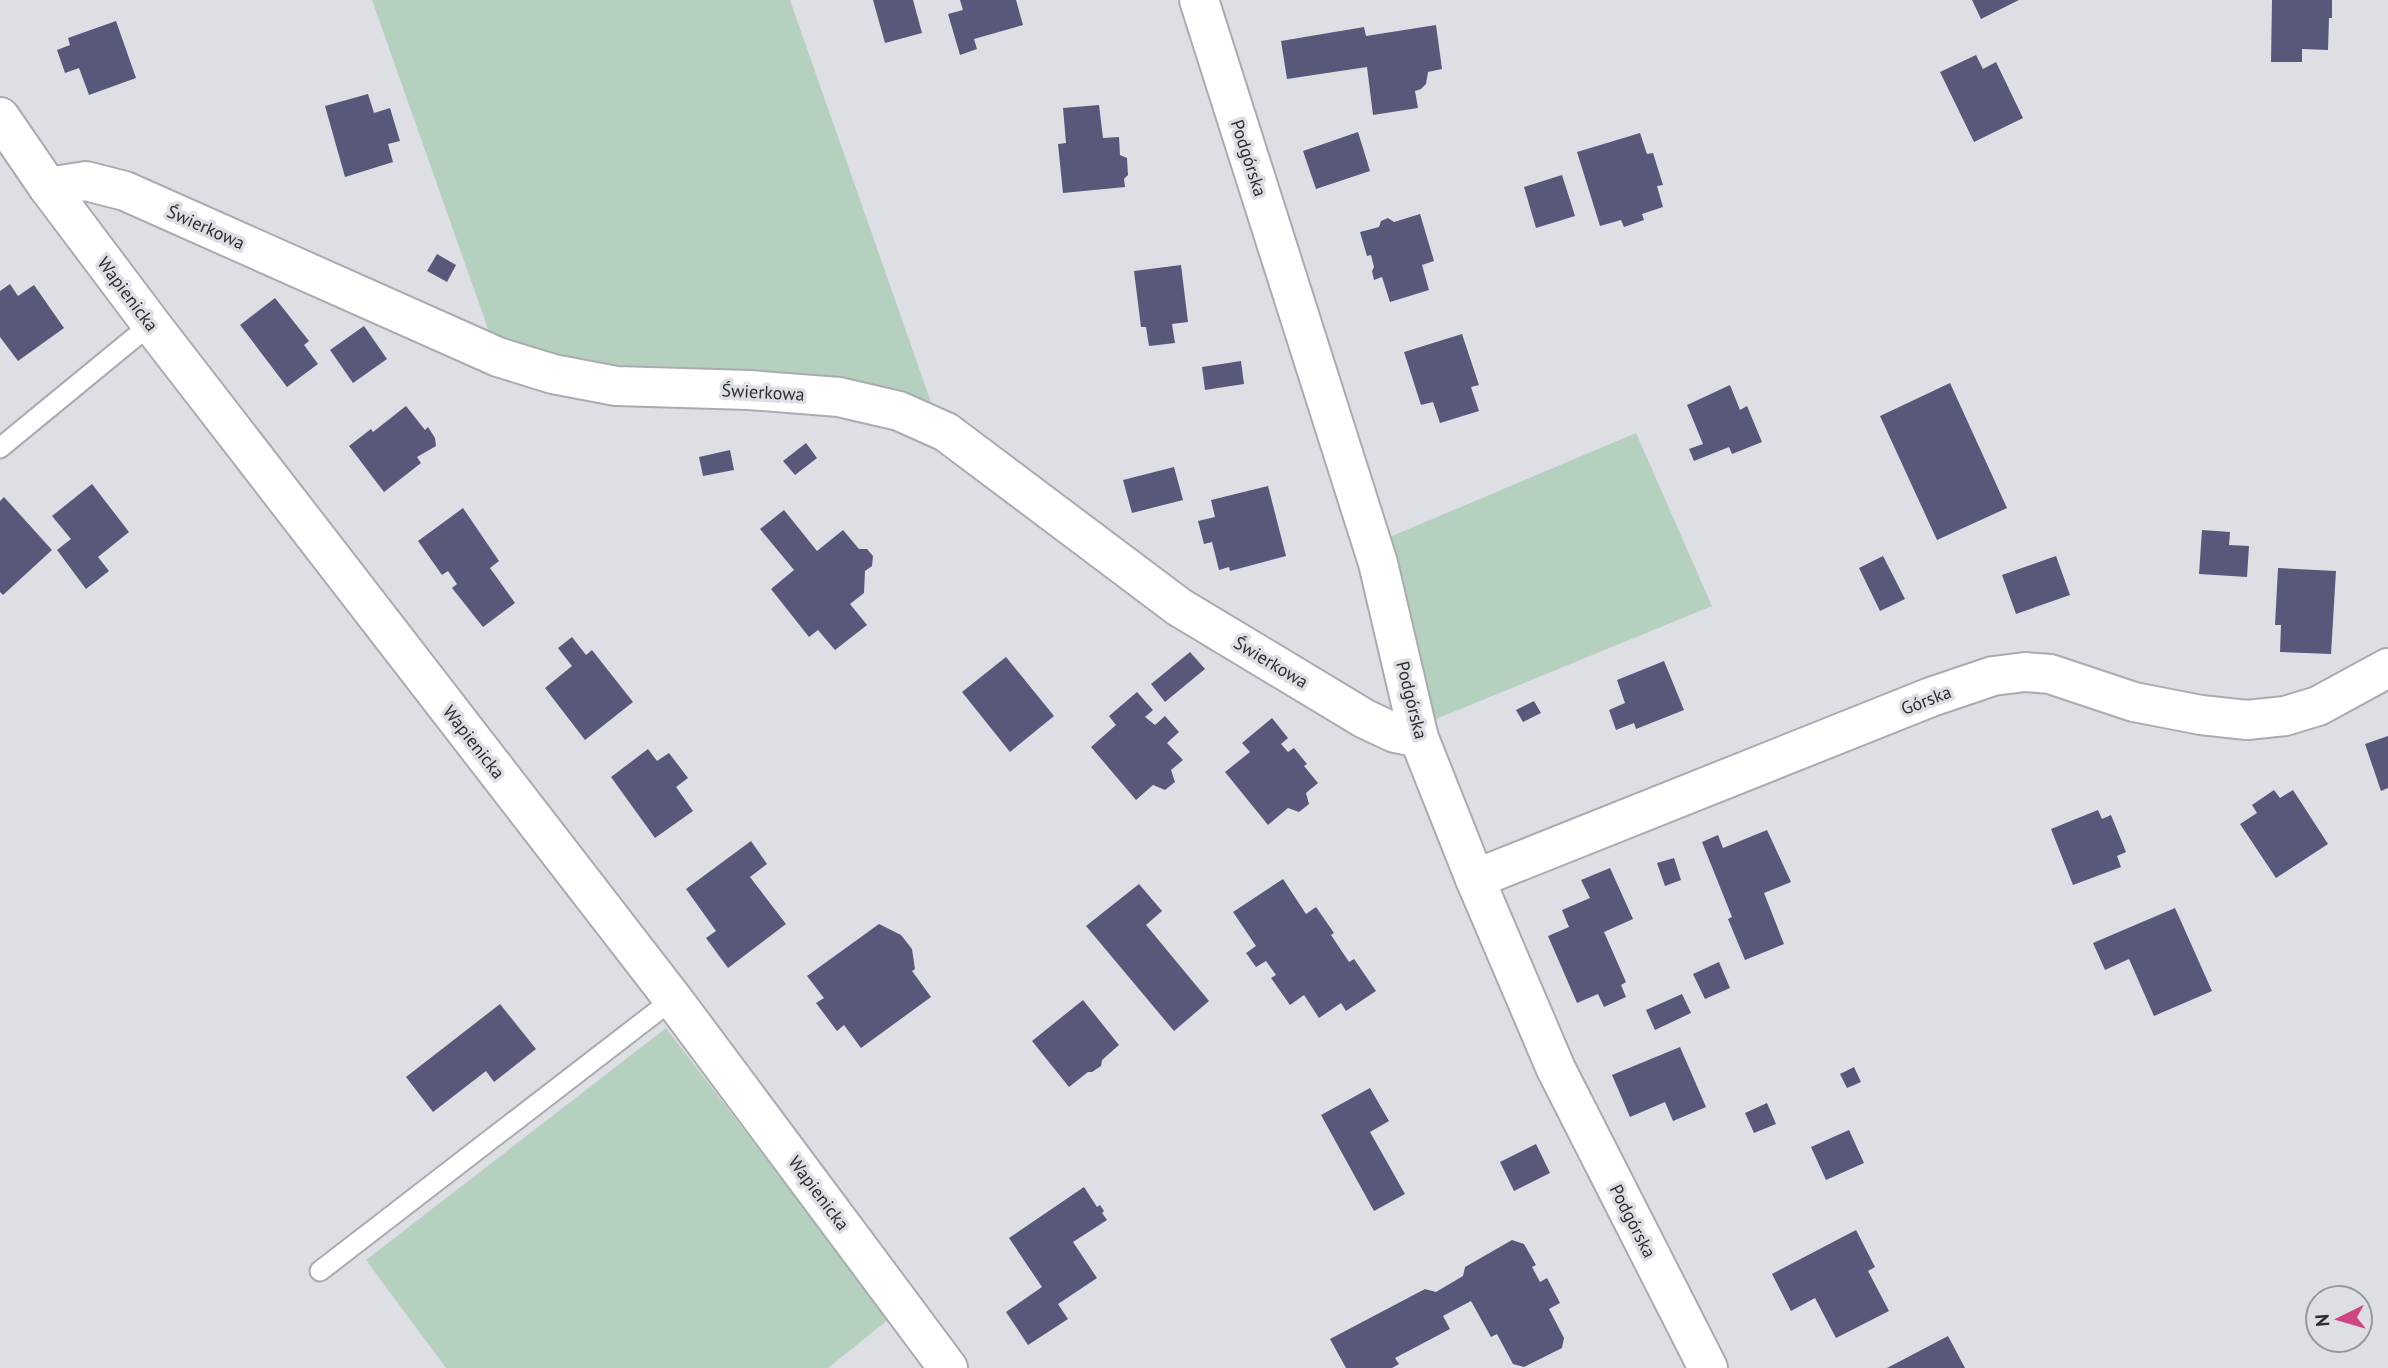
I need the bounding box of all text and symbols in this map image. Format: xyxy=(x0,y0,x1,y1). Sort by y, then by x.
street label: Podgórska xyxy=(1226,117,1272,199)
street label: Świerkowa xyxy=(163,200,249,254)
street label: Wapienicka xyxy=(93,252,163,336)
street label: Świerkowa xyxy=(721,378,805,406)
street label: Świerkowa xyxy=(1230,631,1312,693)
street label: Podgórska xyxy=(1391,659,1433,741)
street label: Górska xyxy=(1898,680,1954,720)
street label: Wapienicka xyxy=(438,701,510,783)
street label: Wapienicka xyxy=(784,1151,854,1235)
street label: Podgórska xyxy=(1605,1180,1661,1262)
north arrow xyxy=(2304,1284,2374,1354)
text: N xyxy=(2310,1313,2335,1328)

